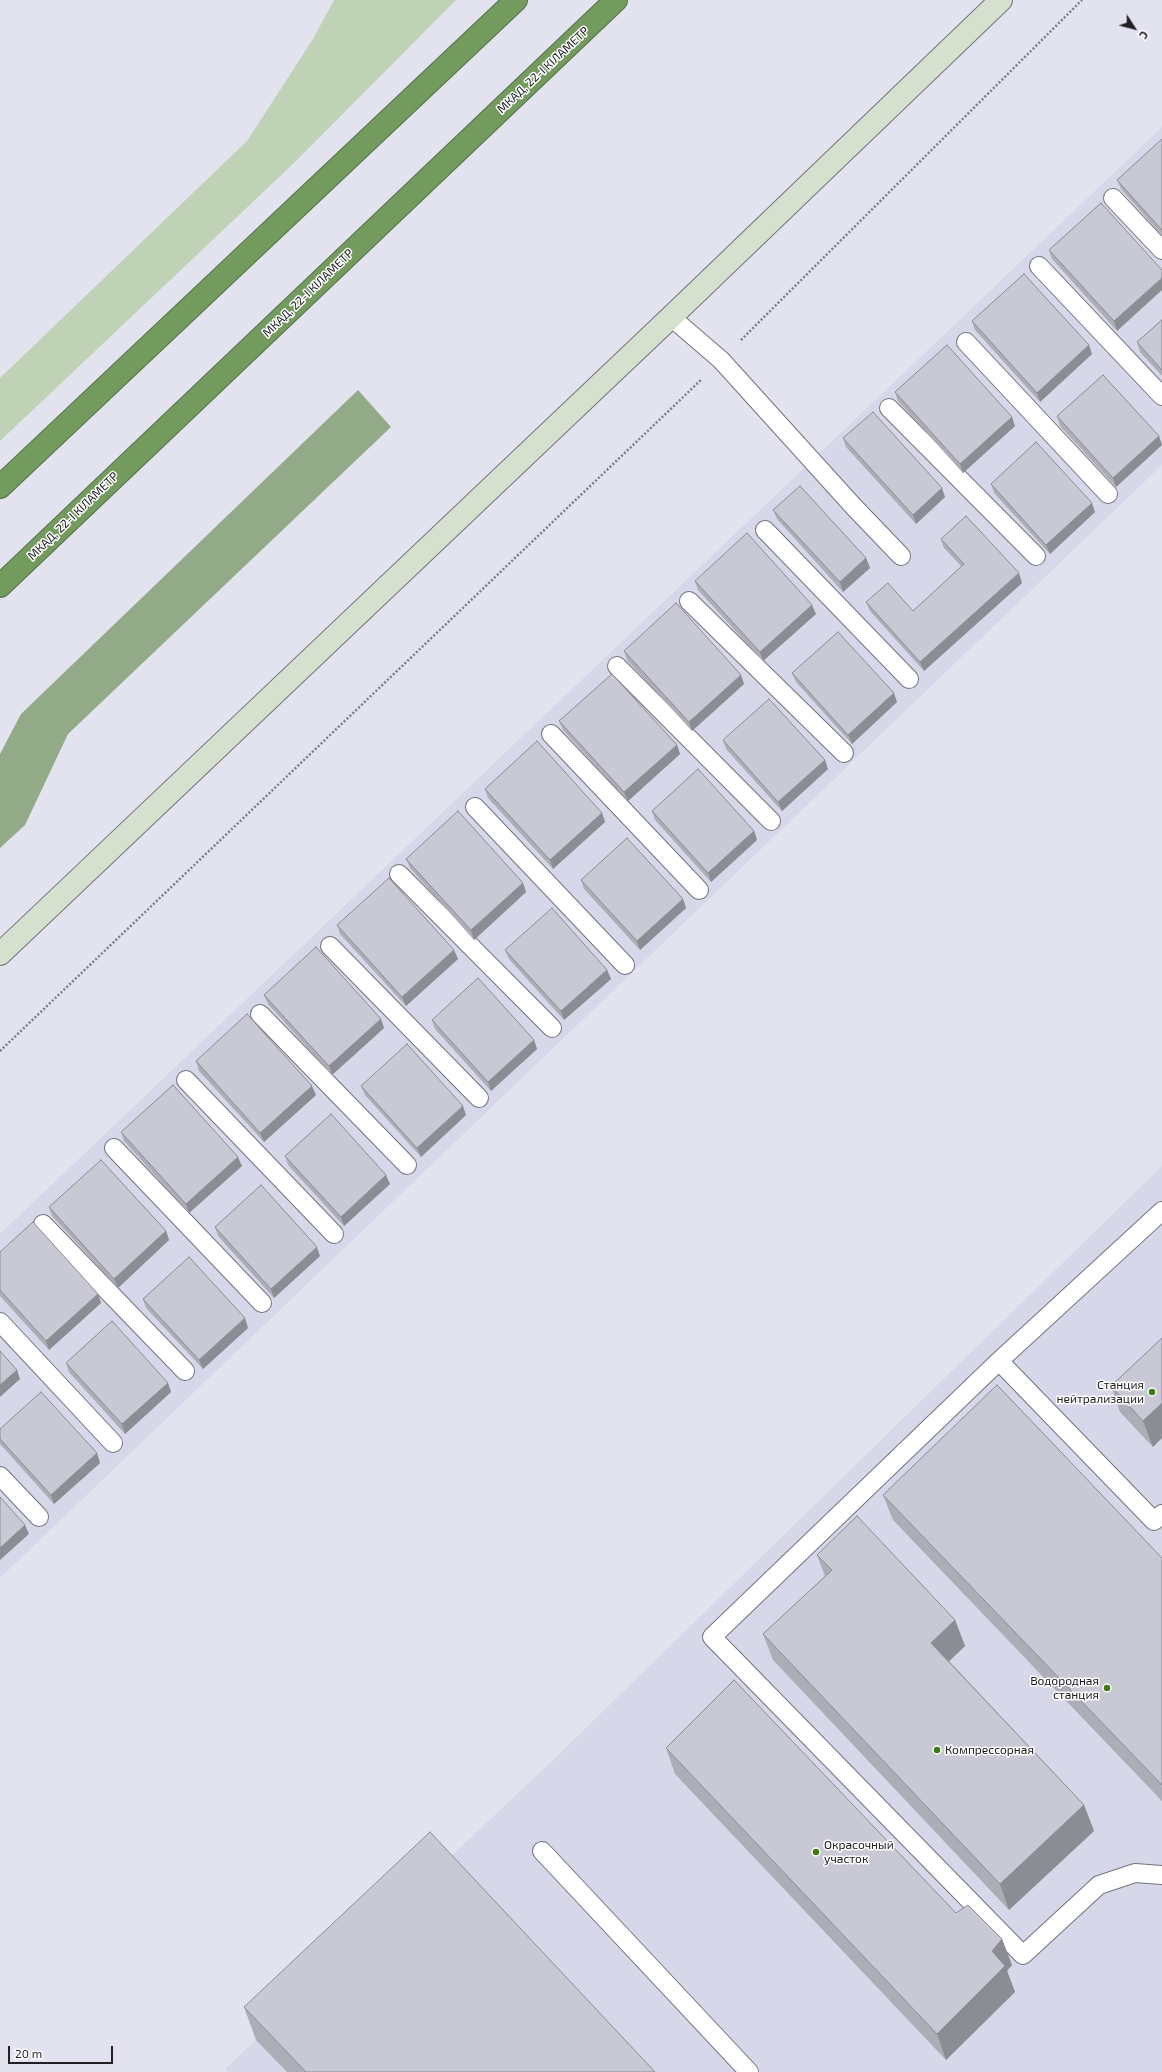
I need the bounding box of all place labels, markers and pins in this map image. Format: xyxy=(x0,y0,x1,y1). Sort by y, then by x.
place label: Станция нейтрализации xyxy=(1056,1378,1144,1406)
marker: Станция нейтрализации xyxy=(1147,1387,1157,1397)
place label: Водородная станция xyxy=(1030,1674,1099,1702)
marker: Водородная станция xyxy=(1102,1683,1112,1693)
place label: Компрессорная xyxy=(945,1743,1034,1757)
marker: Компрессорная xyxy=(932,1745,942,1755)
place label: Окрасочный участок xyxy=(824,1838,894,1866)
marker: Окрасочный участок xyxy=(811,1847,821,1857)

